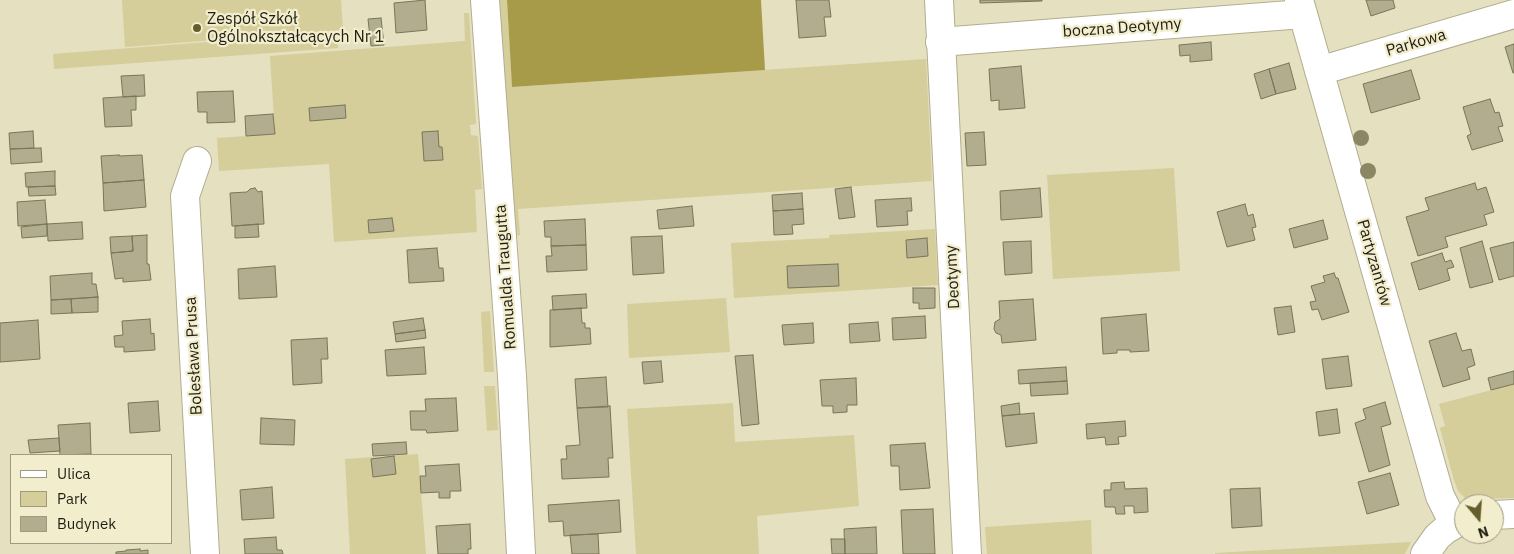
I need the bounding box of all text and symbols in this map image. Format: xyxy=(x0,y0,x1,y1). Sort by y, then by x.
place label: Zespół Szkół Ogólnokształcących Nr 1 xyxy=(207,9,384,47)
street label: boczna Deotymy xyxy=(1062,14,1182,42)
marker: Zespół Szkół Ogólnokształcących Nr 1 xyxy=(191,22,203,34)
street label: Parkowa xyxy=(1384,25,1448,61)
street label: Romualda Traugutta xyxy=(491,204,521,350)
street label: Partyzantów xyxy=(1352,217,1396,309)
street label: Deotymy xyxy=(942,245,964,309)
street label: Bolesława Prusa xyxy=(181,296,207,416)
legend xyxy=(10,454,172,544)
text: Ulica xyxy=(57,464,91,483)
text: Park xyxy=(57,489,87,508)
north arrow xyxy=(1454,494,1504,544)
text: Budynek xyxy=(57,514,116,533)
text: N xyxy=(1476,522,1491,542)

